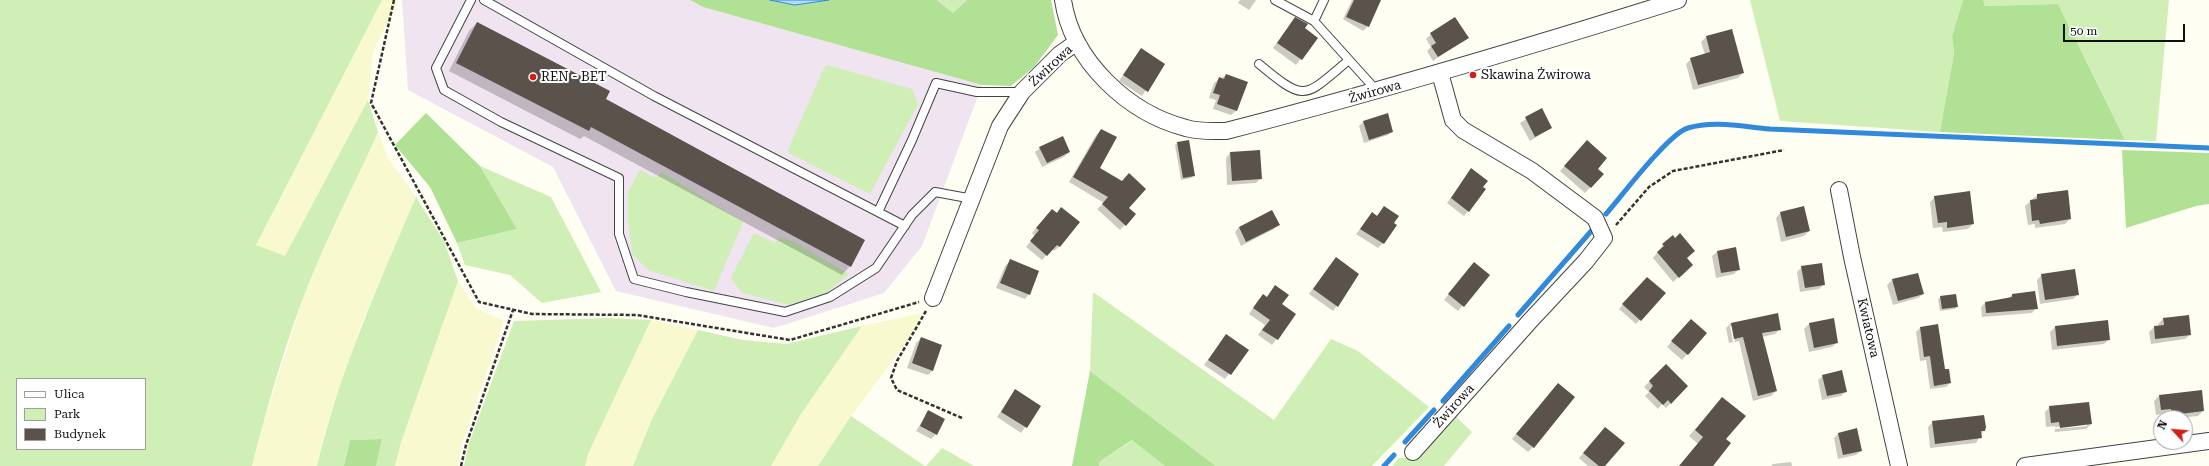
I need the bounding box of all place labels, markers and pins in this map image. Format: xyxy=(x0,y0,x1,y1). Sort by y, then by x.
place label: Skawina Żwirowa xyxy=(1481,67,1591,83)
place label: REN - BET xyxy=(541,69,607,85)
marker: Skawina Żwirowa xyxy=(1468,70,1478,80)
marker: REN - BET xyxy=(528,72,538,82)

